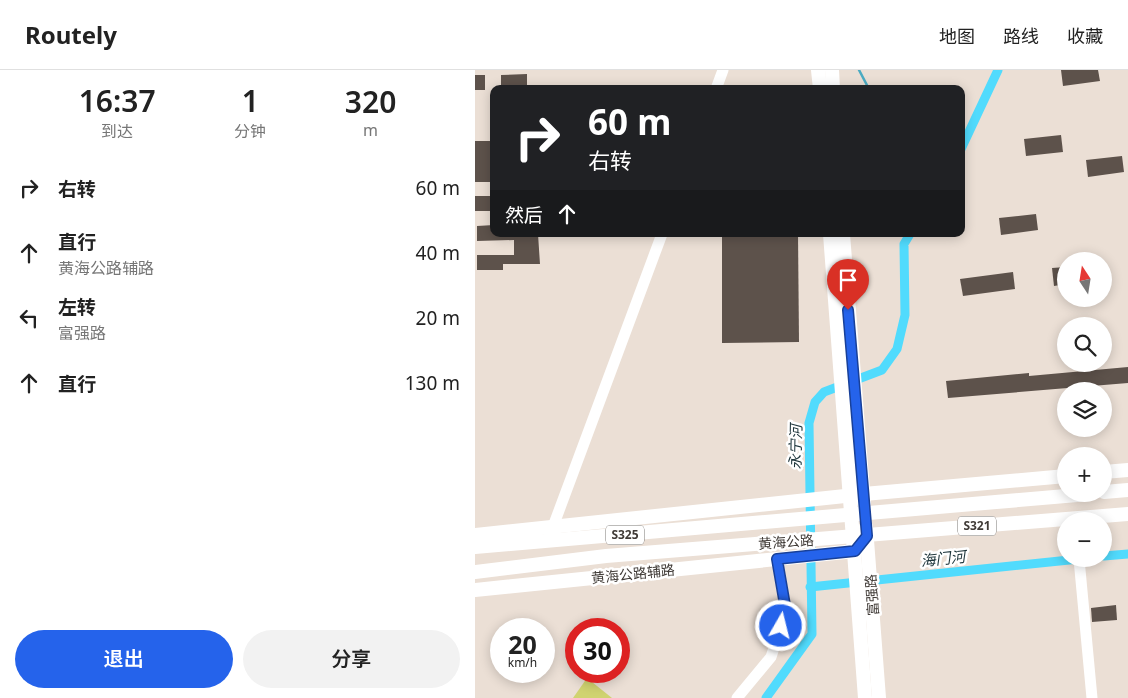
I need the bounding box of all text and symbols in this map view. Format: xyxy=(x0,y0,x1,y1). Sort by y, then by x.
text: Routely xyxy=(25,18,117,51)
text: 地图 xyxy=(939,24,975,48)
text: 路线 xyxy=(1003,24,1039,48)
text: 收藏 xyxy=(1067,24,1103,48)
text: 16:37 xyxy=(79,80,156,121)
text: 1 xyxy=(242,80,259,121)
text: 320 xyxy=(345,81,396,122)
text: 60 m xyxy=(588,98,671,145)
icon: right xyxy=(505,105,570,170)
text: m xyxy=(363,119,378,141)
text: 到达 xyxy=(101,120,133,142)
text: 分钟 xyxy=(234,120,266,142)
text: 右转 xyxy=(588,145,632,175)
icon: right xyxy=(15,174,43,202)
text: 60 m xyxy=(416,175,460,201)
text: 右转 xyxy=(58,176,96,202)
icon: ahead xyxy=(553,200,581,228)
text: 然后 xyxy=(505,202,543,228)
text: 直行 xyxy=(58,229,96,255)
icon: ahead xyxy=(15,239,43,267)
text: 40 m xyxy=(416,240,460,266)
north arrow xyxy=(1057,252,1113,308)
map controls xyxy=(1057,252,1112,567)
text: 黄海公路辅路 xyxy=(58,257,154,279)
pin xyxy=(827,259,869,310)
icon: arrive xyxy=(834,266,862,294)
text: 左转 xyxy=(58,294,96,320)
icon: left xyxy=(15,304,43,332)
text: 20 m xyxy=(416,305,460,331)
button: search xyxy=(1057,317,1112,372)
text: 富强路 xyxy=(58,322,106,344)
icon: ahead xyxy=(15,369,43,397)
text: 130 m xyxy=(405,370,460,396)
text: 直行 xyxy=(58,371,96,397)
button: layers xyxy=(1057,382,1112,437)
water label: 永宁河 xyxy=(785,421,805,470)
button: + xyxy=(1057,447,1112,502)
button: − xyxy=(1057,512,1112,567)
road number: S321 xyxy=(958,516,996,536)
road number: S325 xyxy=(606,526,644,544)
street label: 黄海公路 xyxy=(757,530,815,553)
water label: 海门河 xyxy=(919,545,969,570)
street label: 黄海公路辅路 xyxy=(590,560,676,587)
street label: 富强路 xyxy=(861,573,882,617)
position arrow xyxy=(754,599,806,651)
speed limit sign: 30 xyxy=(565,618,630,683)
text: 20 xyxy=(508,627,537,661)
button: 退出 xyxy=(15,630,233,688)
button: 分享 xyxy=(243,630,460,688)
text: km/h xyxy=(508,654,537,671)

